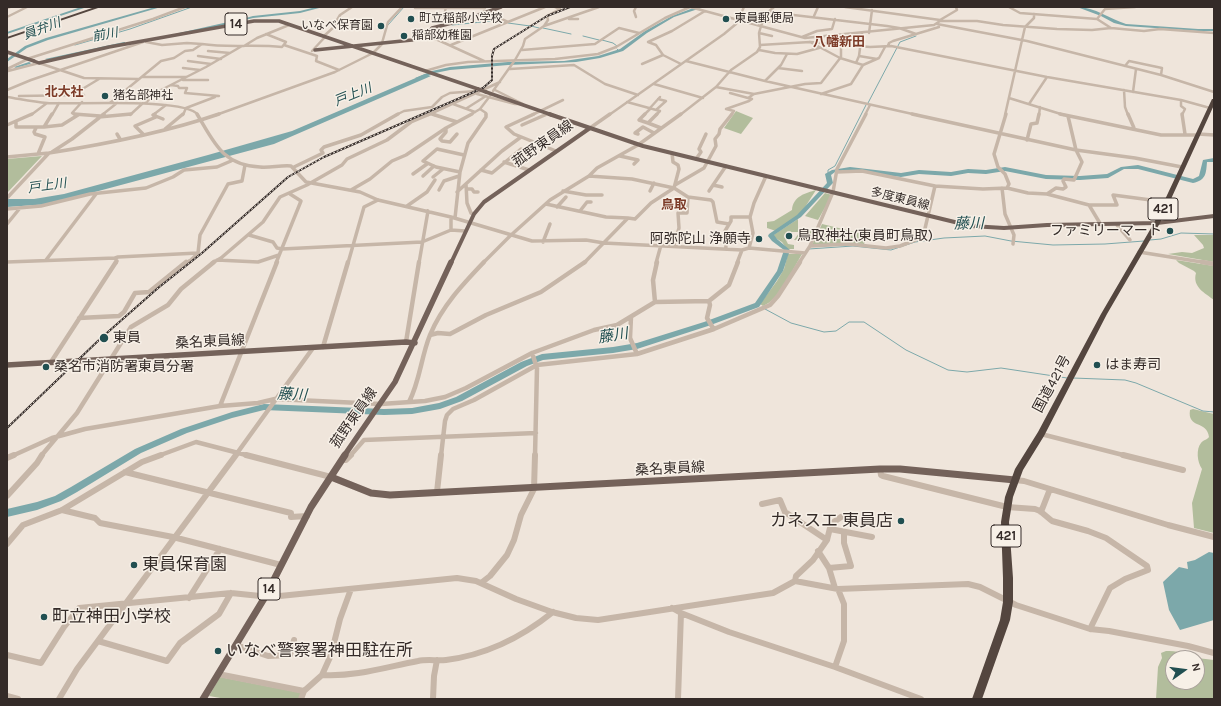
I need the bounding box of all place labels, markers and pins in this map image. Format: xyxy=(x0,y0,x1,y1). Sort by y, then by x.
place label: 町立稲部小学校 xyxy=(419,12,503,26)
place label: 東員郵便局 xyxy=(734,12,794,26)
marker: 町立稲部小学校 xyxy=(406,14,416,24)
marker: 東員郵便局 xyxy=(721,14,731,24)
place label: いなべ保育園 xyxy=(301,19,373,33)
marker: いなべ保育園 xyxy=(376,21,386,31)
place label: 稲部幼稚園 xyxy=(412,29,472,43)
marker: 稲部幼稚園 xyxy=(399,31,409,41)
place label: 猪名部神社 xyxy=(113,89,173,103)
marker: 猪名部神社 xyxy=(100,91,110,101)
place label: ファミリーマート xyxy=(1050,223,1162,239)
marker: ファミリーマート xyxy=(1165,226,1175,236)
place label: 鳥取神社(東員町鳥取) xyxy=(797,228,933,244)
place label: 阿弥陀山 浄願寺 xyxy=(650,231,751,247)
marker: 鳥取神社(東員町鳥取) xyxy=(784,231,794,241)
marker: 阿弥陀山 浄願寺 xyxy=(754,234,764,244)
place label: 東員 xyxy=(113,330,141,346)
marker: 東員 xyxy=(98,332,110,344)
place label: はま寿司 xyxy=(1105,357,1161,373)
place label: 桑名市消防署東員分署 xyxy=(54,359,194,375)
marker: はま寿司 xyxy=(1092,360,1102,370)
marker: 桑名市消防署東員分署 xyxy=(41,362,51,372)
place label: カネスエ 東員店 xyxy=(770,511,893,531)
marker: カネスエ 東員店 xyxy=(896,516,906,526)
place label: 東員保育園 xyxy=(142,555,227,575)
marker: 東員保育園 xyxy=(129,560,139,570)
place label: 町立神田小学校 xyxy=(52,607,171,627)
marker: 町立神田小学校 xyxy=(39,612,49,622)
place label: いなべ警察署神田駐在所 xyxy=(226,641,413,661)
marker: いなべ警察署神田駐在所 xyxy=(213,646,223,656)

